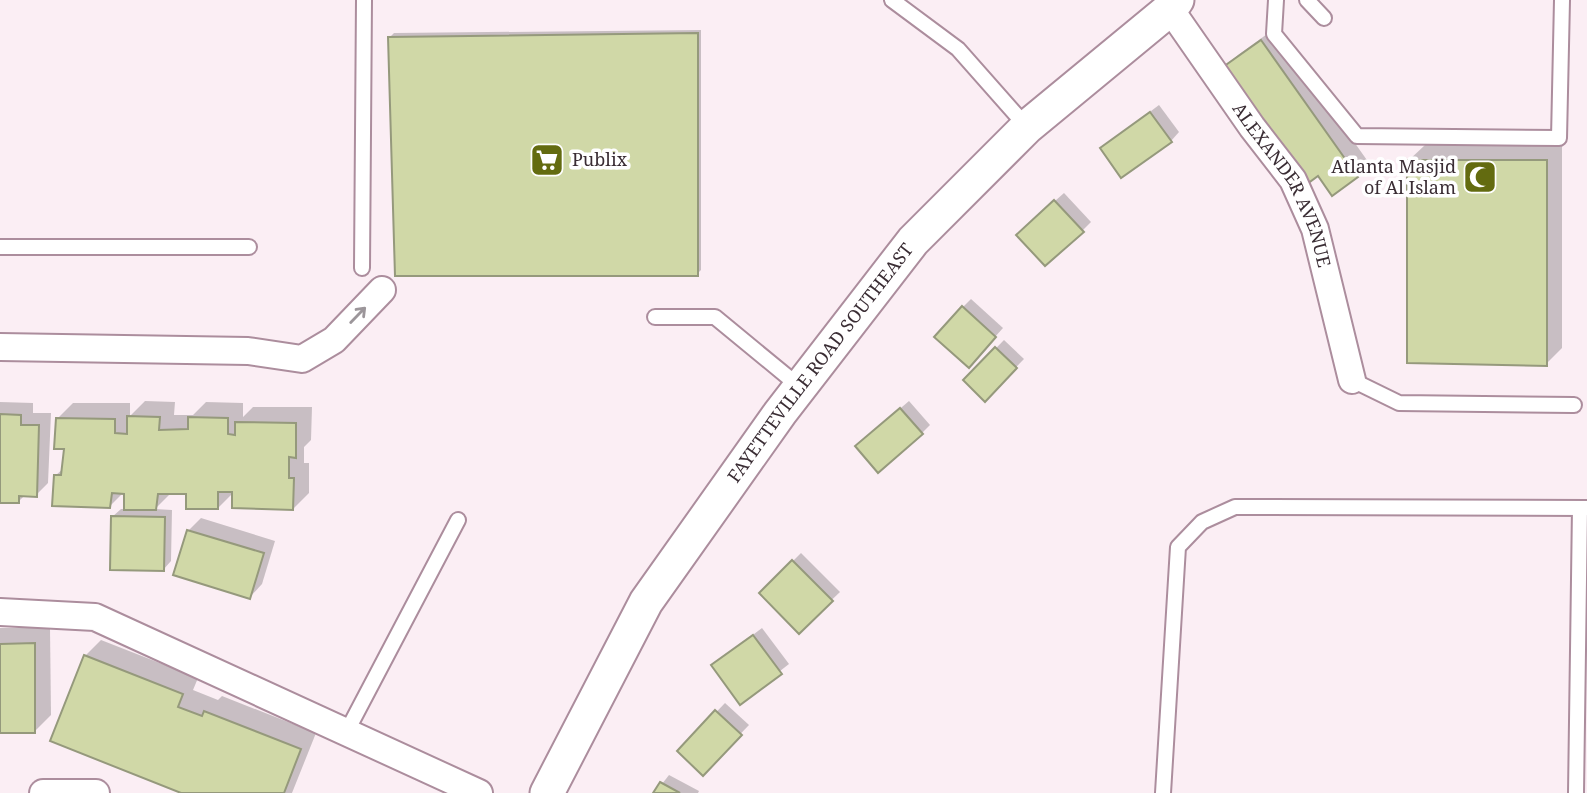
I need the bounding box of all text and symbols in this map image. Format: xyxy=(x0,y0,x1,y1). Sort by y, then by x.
street label: ALEXANDER AVENUE xyxy=(1228,97,1337,269)
supermarket icon: Publix xyxy=(528,141,566,179)
place label: Publix xyxy=(572,147,628,171)
place label: Atlanta Masjid of Al Islam xyxy=(1331,154,1456,199)
mosque icon: Atlanta Masjid of Al Islam xyxy=(1461,158,1499,196)
street label: FAYETTEVILLE ROAD SOUTHEAST xyxy=(721,238,918,487)
one-way arrow xyxy=(350,306,366,324)

